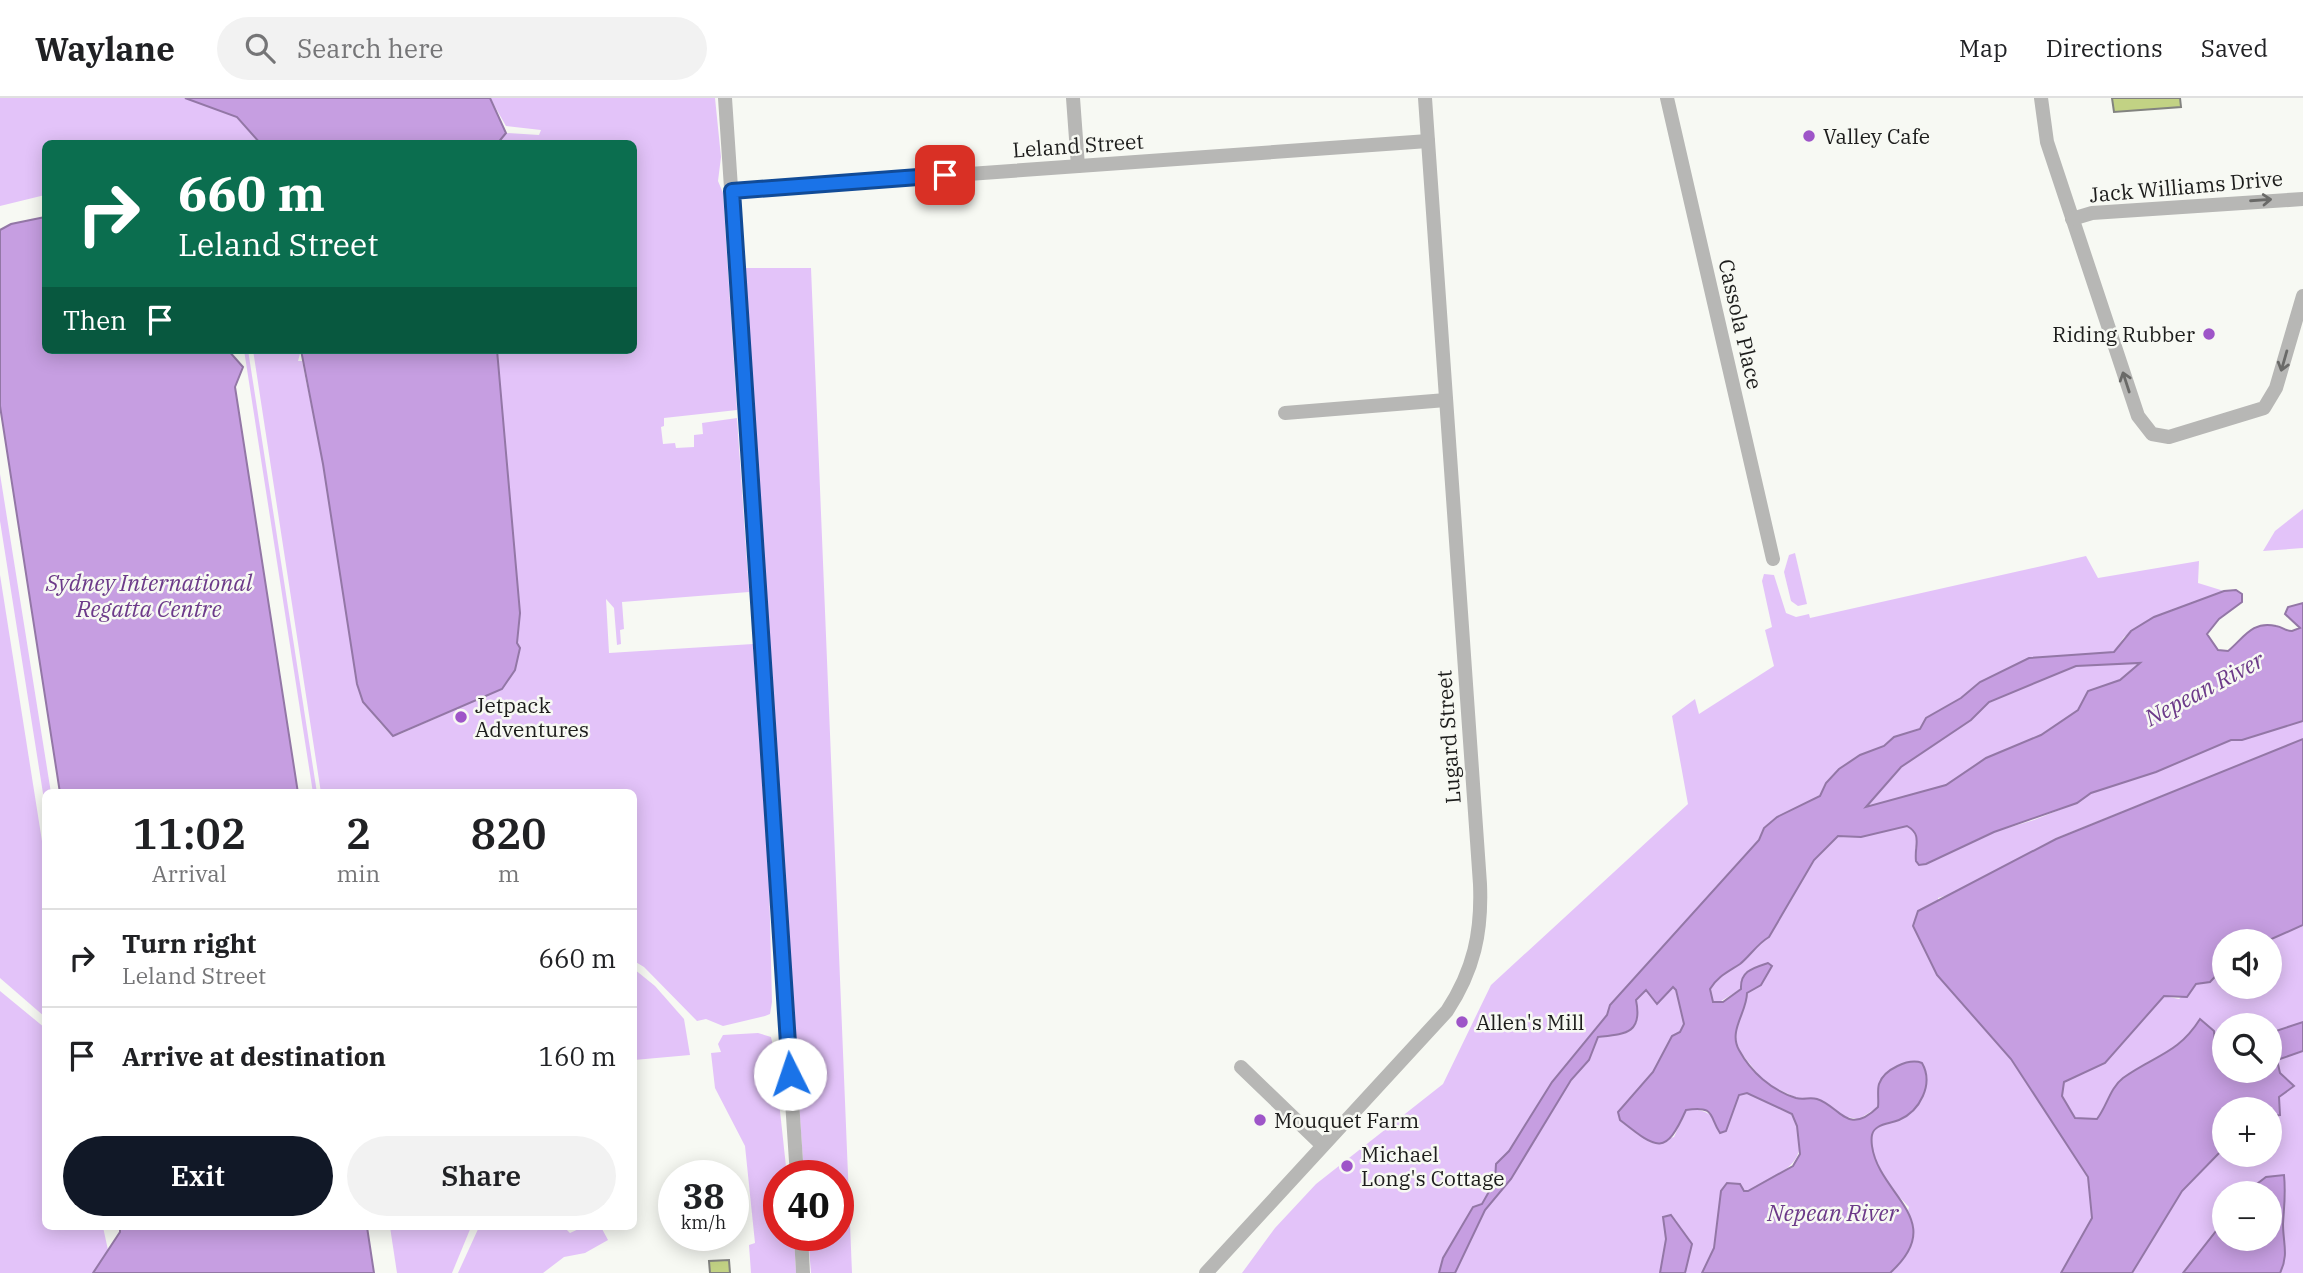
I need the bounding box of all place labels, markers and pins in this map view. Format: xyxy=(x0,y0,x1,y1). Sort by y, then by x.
place label: Valley Cafe xyxy=(1823,122,1930,150)
marker: Valley Cafe xyxy=(1801,128,1817,144)
pin xyxy=(915,145,975,205)
place label: Riding Rubber xyxy=(2052,320,2196,348)
marker: Riding Rubber xyxy=(2201,326,2217,342)
place label: Jetpack Adventures xyxy=(475,691,589,743)
marker: Jetpack Adventures xyxy=(453,709,469,725)
place label: Allen's Mill xyxy=(1476,1008,1584,1036)
marker: Allen's Mill xyxy=(1454,1014,1470,1030)
place label: Mouquet Farm xyxy=(1274,1106,1419,1134)
marker: Mouquet Farm xyxy=(1252,1112,1268,1128)
place label: Michael Long's Cottage xyxy=(1361,1140,1504,1192)
marker: Michael Long's Cottage xyxy=(1339,1158,1355,1174)

